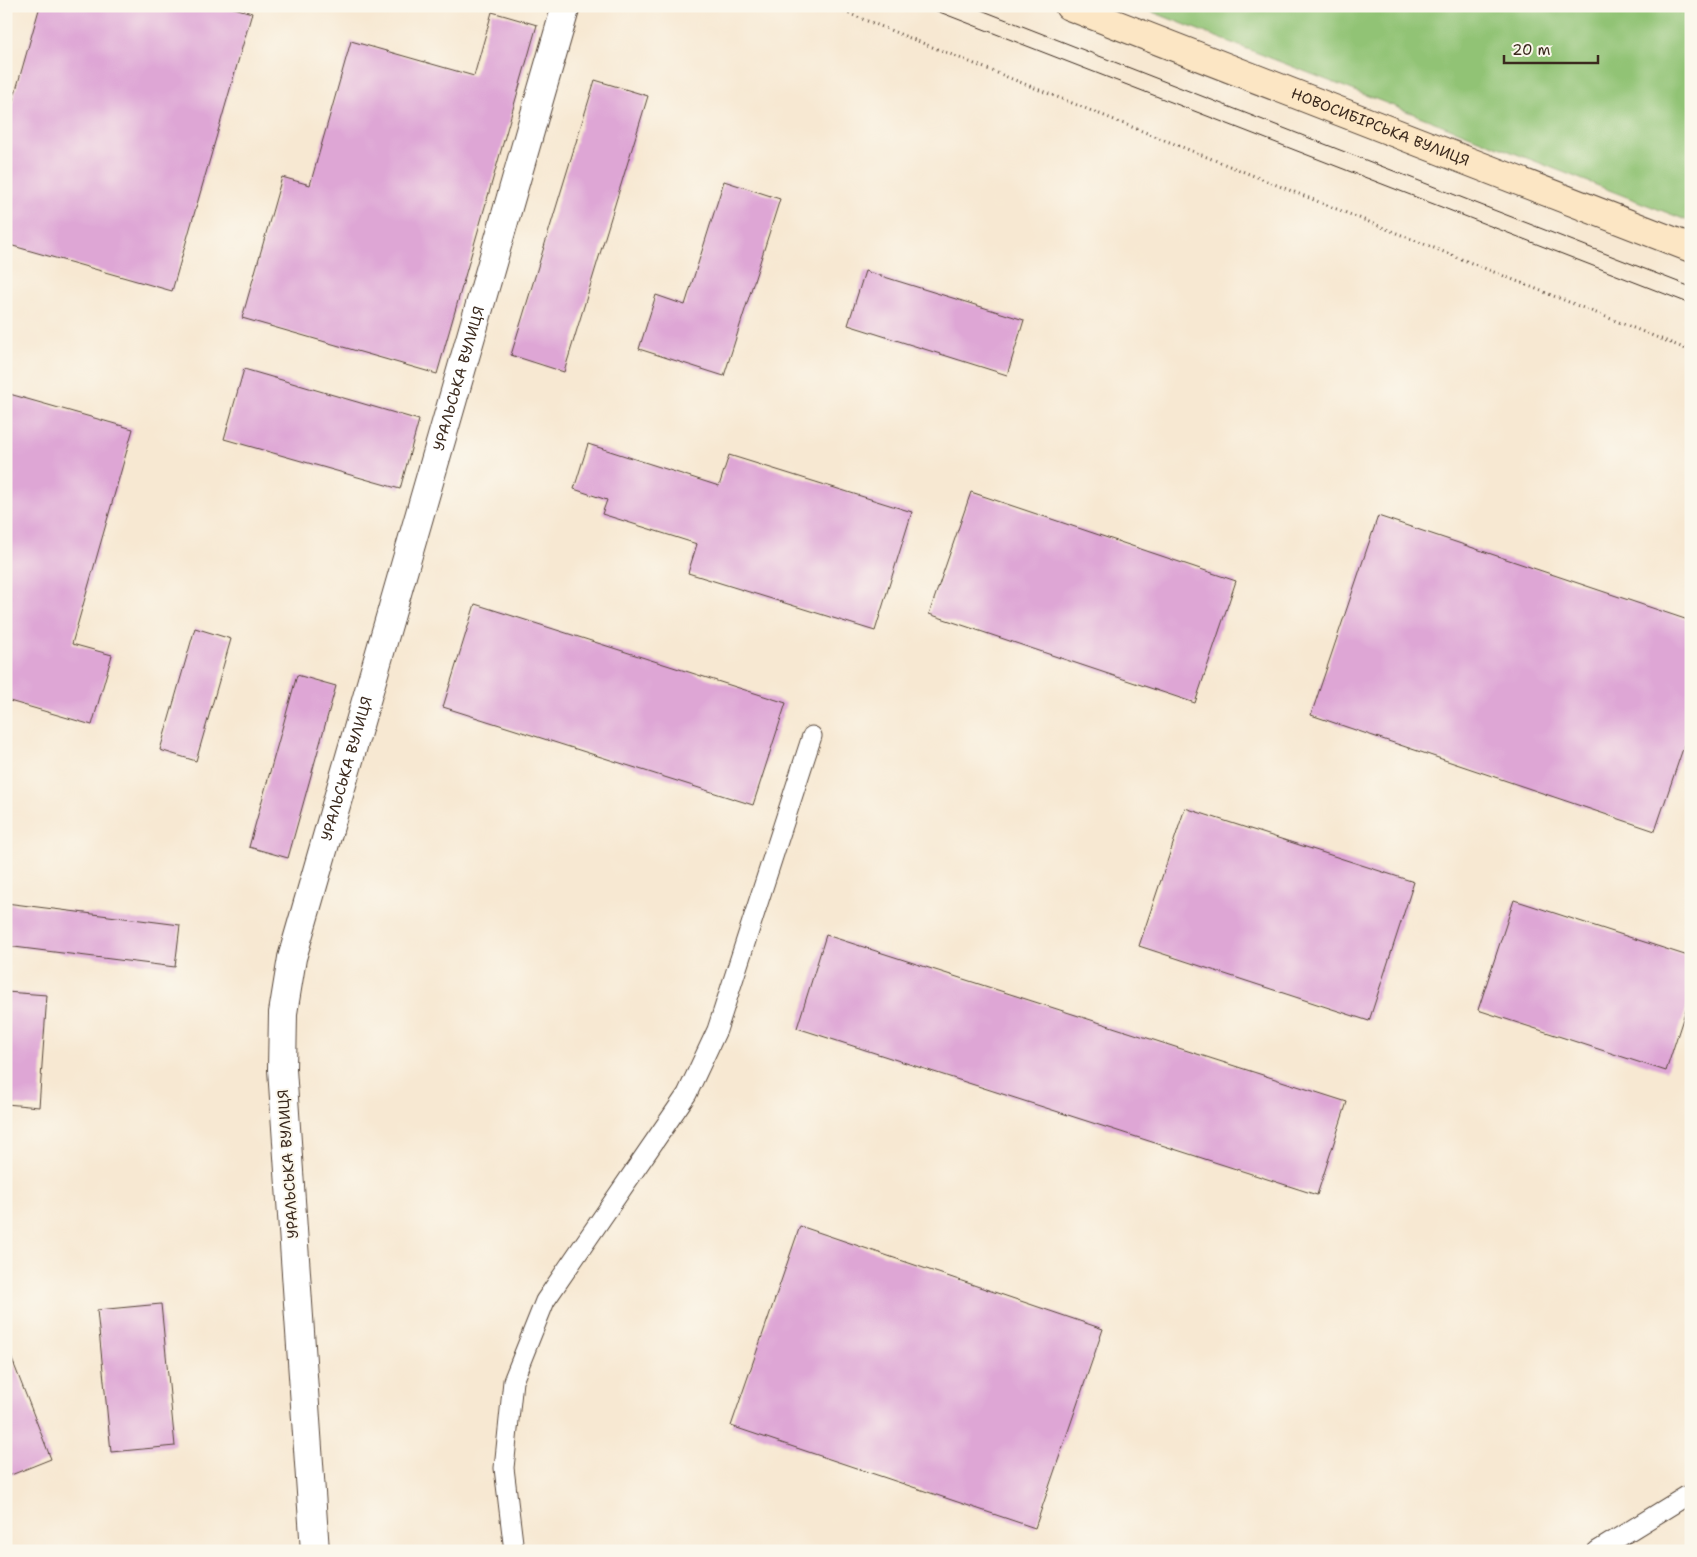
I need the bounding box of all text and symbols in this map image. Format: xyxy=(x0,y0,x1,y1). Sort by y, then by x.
scale bar xyxy=(1504,32,1598,64)
text: 20 m xyxy=(1512,40,1551,60)
street label: НОВОСИБІРСЬКА ВУЛИЦЯ xyxy=(1288,83,1472,171)
street label: УРАЛЬСЬКА ВУЛИЦЯ xyxy=(429,304,489,453)
street label: УРАЛЬСЬКА ВУЛИЦЯ xyxy=(316,694,377,843)
street label: УРАЛЬСЬКА ВУЛИЦЯ xyxy=(273,1089,303,1239)

